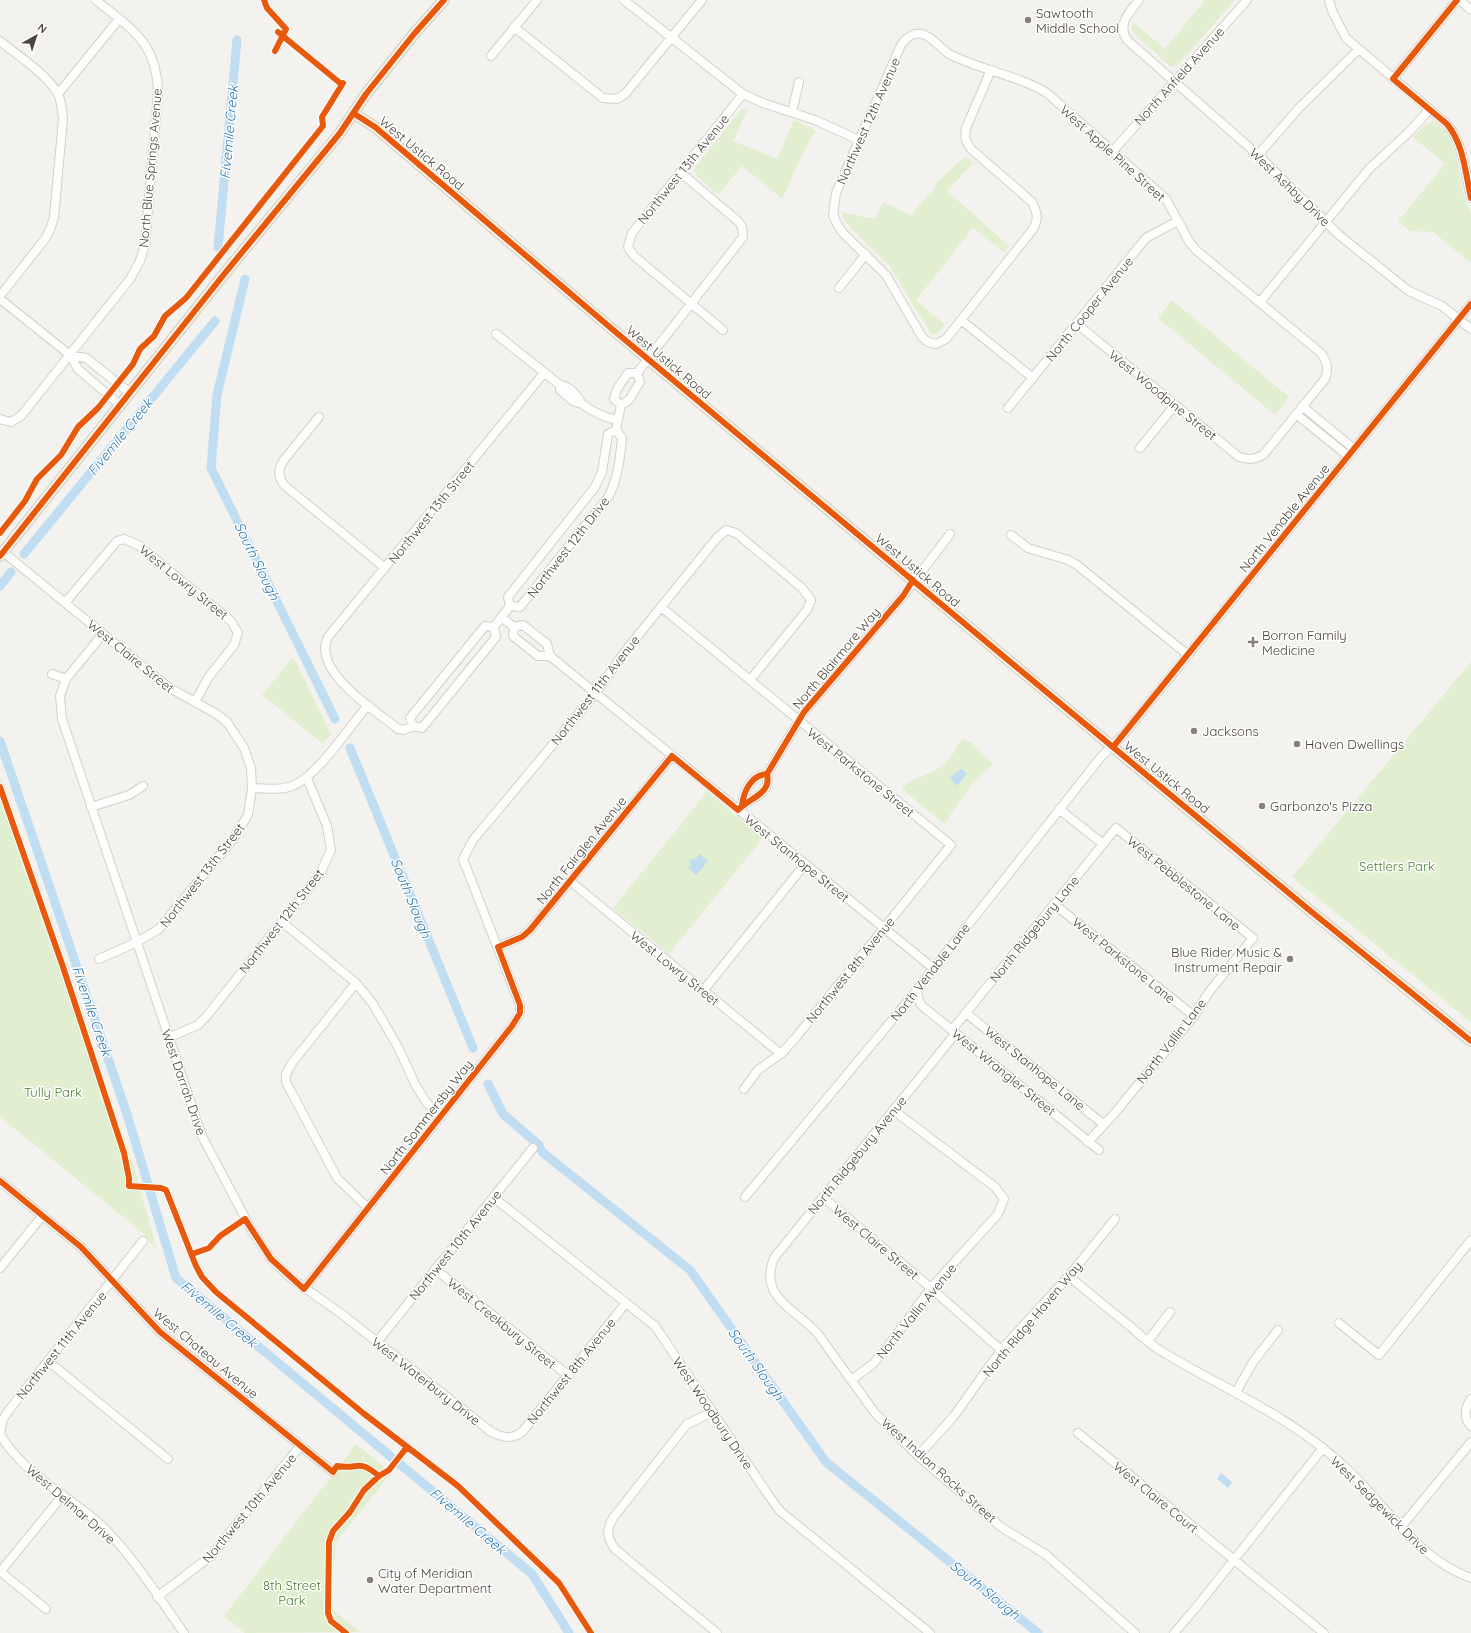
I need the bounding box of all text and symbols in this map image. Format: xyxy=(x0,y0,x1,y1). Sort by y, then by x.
place label: Sawtooth Middle School xyxy=(1036,5,1119,36)
marker: Sawtooth Middle School xyxy=(1023,15,1033,25)
north arrow xyxy=(16,16,56,56)
text: N xyxy=(35,20,50,36)
street label: North Anfield Avenue xyxy=(1131,23,1227,129)
street label: Northwest 12th Avenue xyxy=(833,55,903,187)
water label: Fivemile Creek xyxy=(216,83,242,180)
street label: North Blue Springs Avenue xyxy=(135,88,165,248)
street label: West Apple Pine Street xyxy=(1057,102,1169,204)
street label: Northwest 13th Avenue xyxy=(634,111,732,227)
street label: West Ustick Road xyxy=(376,113,468,193)
street label: West Ashby Drive xyxy=(1246,145,1334,229)
street label: North Cooper Avenue xyxy=(1042,253,1136,365)
street label: West Ustick Road xyxy=(623,322,715,402)
street label: West Woodpine Street xyxy=(1106,347,1220,443)
water label: Fivemile Creek xyxy=(83,394,158,479)
street label: Northwest 13th Street xyxy=(385,457,477,567)
street label: North Venable Avenue xyxy=(1235,461,1333,575)
street label: Northwest 12th Drive xyxy=(524,493,612,601)
water label: South Slough xyxy=(230,519,284,604)
street label: West Ustick Road xyxy=(872,530,964,610)
street label: West Lowry Street xyxy=(136,541,232,623)
street label: North Blairmore Way xyxy=(789,604,883,712)
street label: West Claire Street xyxy=(84,616,178,696)
place label: Borron Family Medicine xyxy=(1262,627,1347,658)
street label: Northwest 11th Avenue xyxy=(547,632,643,748)
marker: Borron Family Medicine xyxy=(1247,636,1259,648)
place label: Jacksons xyxy=(1202,723,1259,739)
street label: West Parkstone Street xyxy=(804,724,918,820)
marker: Jacksons xyxy=(1189,726,1199,736)
place label: Haven Dwellings xyxy=(1305,736,1404,752)
street label: West Ustick Road xyxy=(1121,737,1213,817)
marker: Haven Dwellings xyxy=(1292,739,1302,749)
street label: North Fairglen Avenue xyxy=(533,793,629,907)
place label: Garbonzo's Pizza xyxy=(1270,798,1372,814)
marker: Garbonzo's Pizza xyxy=(1257,801,1267,811)
street label: West Stanhope Street xyxy=(741,811,853,905)
street label: Northwest 13th Street xyxy=(156,820,248,930)
street label: West Pebblestone Lane xyxy=(1124,832,1244,934)
water label: South Slough xyxy=(387,855,436,942)
park label: Settlers Park xyxy=(1359,858,1435,874)
street label: Northwest 12th Street xyxy=(235,866,327,976)
street label: North Ridgebury Lane xyxy=(986,872,1082,986)
street label: Northwest 8th Avenue xyxy=(802,914,898,1026)
street label: West Parkstone Lane xyxy=(1069,914,1179,1006)
street label: North Venable Lane xyxy=(887,920,973,1024)
street label: West Lowry Street xyxy=(627,927,723,1009)
place label: Blue Rider Music & Instrument Repair xyxy=(1171,944,1282,975)
marker: Blue Rider Music & Instrument Repair xyxy=(1285,954,1295,964)
water label: Fivemile Creek xyxy=(68,963,116,1060)
street label: North Vallin Lane xyxy=(1133,995,1209,1087)
street label: West Stanhope Lane xyxy=(982,1023,1088,1113)
street label: West Wrangler Street xyxy=(949,1025,1059,1119)
street label: West Darrah Drive xyxy=(158,1027,210,1137)
street label: North Sommersby Way xyxy=(376,1056,476,1178)
park label: Tully Park xyxy=(24,1084,82,1100)
street label: North Ridgebury Avenue xyxy=(804,1092,910,1218)
street label: Northwest 10th Avenue xyxy=(405,1186,505,1304)
street label: West Claire Street xyxy=(830,1201,922,1283)
street label: North Ridge Haven Way xyxy=(979,1258,1085,1380)
street label: North Vallin Avenue xyxy=(873,1260,959,1362)
street label: West Creekbury Street xyxy=(444,1274,560,1372)
water label: Fivemile Creek xyxy=(177,1277,262,1352)
street label: Northwest 11th Avenue xyxy=(12,1288,110,1402)
street label: West Chateau Avenue xyxy=(150,1304,262,1402)
street label: Northwest 8th Avenue xyxy=(523,1315,619,1427)
water label: South Slough xyxy=(724,1324,788,1405)
street label: West Waterbury Drive xyxy=(369,1334,483,1428)
street label: West Woodbury Drive xyxy=(669,1354,757,1472)
street label: West Indian Rocks Street xyxy=(878,1414,1000,1526)
street label: Northwest 10th Avenue xyxy=(199,1450,299,1566)
street label: West Sedgewick Drive xyxy=(1327,1452,1433,1558)
street label: West Claire Court xyxy=(1110,1458,1202,1536)
street label: West Delmar Drive xyxy=(23,1461,119,1547)
water label: Fivemile Creek xyxy=(426,1484,511,1559)
water label: South Slough xyxy=(946,1556,1024,1624)
place label: City of Meridian Water Department xyxy=(378,1565,492,1596)
marker: City of Meridian Water Department xyxy=(365,1575,375,1585)
park label: 8th Street Park xyxy=(263,1577,321,1608)

